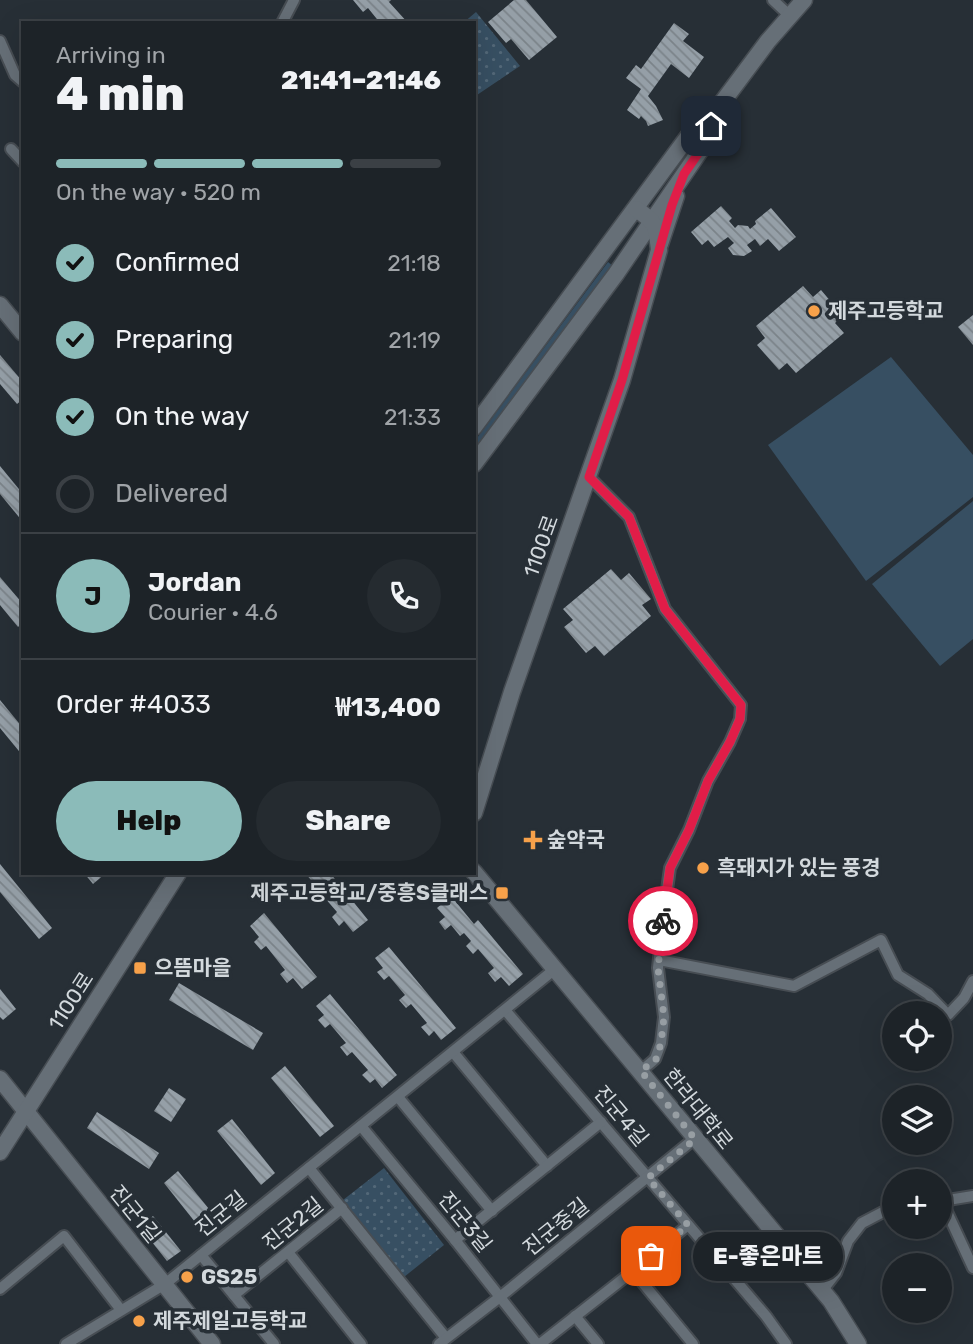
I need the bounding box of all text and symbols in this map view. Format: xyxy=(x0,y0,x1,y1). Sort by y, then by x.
text: Arriving in xyxy=(56,41,166,69)
text: 21:41–21:46 xyxy=(281,65,441,96)
text: 4 min xyxy=(56,67,185,122)
pin xyxy=(681,96,741,156)
icon: home xyxy=(692,107,730,145)
text: On the way · 520 m xyxy=(56,178,261,206)
icon: check xyxy=(56,244,94,282)
text: Confirmed xyxy=(115,247,240,278)
text: 21:18 xyxy=(387,249,441,277)
place label: 제주고등학교 xyxy=(828,298,944,323)
marker: 제주고등학교 xyxy=(806,303,822,319)
icon: check xyxy=(56,321,94,359)
text: Preparing xyxy=(115,324,233,355)
text: 21:19 xyxy=(388,326,441,354)
icon: check xyxy=(56,398,94,436)
text: On the way xyxy=(115,401,249,432)
text: 21:33 xyxy=(384,403,441,431)
text: Delivered xyxy=(115,478,228,509)
street label: 1100로 xyxy=(518,511,563,580)
button: phone xyxy=(367,559,441,633)
text: Jordan xyxy=(148,567,241,598)
text: J xyxy=(84,581,102,612)
text: Courier · 4.6 xyxy=(148,598,278,626)
text: Order #4033 xyxy=(56,689,211,720)
text: ₩13,400 xyxy=(335,692,441,723)
button: Help xyxy=(56,781,242,861)
button: Share xyxy=(256,781,441,861)
place label: 숲약국 xyxy=(547,827,605,852)
marker: 숲약국 xyxy=(525,832,541,848)
place label: 흑돼지가 있는 풍경 xyxy=(717,855,881,880)
marker: 흑돼지가 있는 풍경 xyxy=(695,860,711,876)
place label: 제주고등학교/중흥S클래스 xyxy=(250,880,488,905)
marker: 제주고등학교/중흥S클래스 xyxy=(494,885,510,901)
courier xyxy=(628,886,698,956)
icon: bike xyxy=(644,902,682,940)
place label: 으뜸마을 xyxy=(154,955,231,980)
marker: 으뜸마을 xyxy=(132,960,148,976)
street label: 1100로 xyxy=(43,967,98,1034)
map controls xyxy=(882,1001,952,1323)
button: locate xyxy=(882,1001,952,1071)
street label: 한라대학로 xyxy=(658,1063,739,1154)
street label: 진군4길 xyxy=(589,1080,654,1151)
button: layers xyxy=(882,1085,952,1155)
button: + xyxy=(882,1169,952,1239)
street label: 진군1길 xyxy=(105,1180,166,1248)
street label: 진군길 xyxy=(190,1186,251,1242)
street label: 진군3길 xyxy=(433,1186,497,1257)
street label: 진군2길 xyxy=(258,1192,328,1255)
street label: 진군중길 xyxy=(518,1193,594,1261)
pin xyxy=(621,1226,681,1286)
callout: E-좋은마트 xyxy=(693,1232,844,1280)
icon: bag xyxy=(632,1237,670,1275)
text: E-좋은마트 xyxy=(713,1242,823,1270)
button: − xyxy=(882,1253,952,1323)
place label: GS25 xyxy=(201,1264,257,1289)
marker: GS25 xyxy=(179,1269,195,1285)
place label: 제주제일고등학교 xyxy=(153,1308,308,1333)
marker: 제주제일고등학교 xyxy=(131,1313,147,1329)

